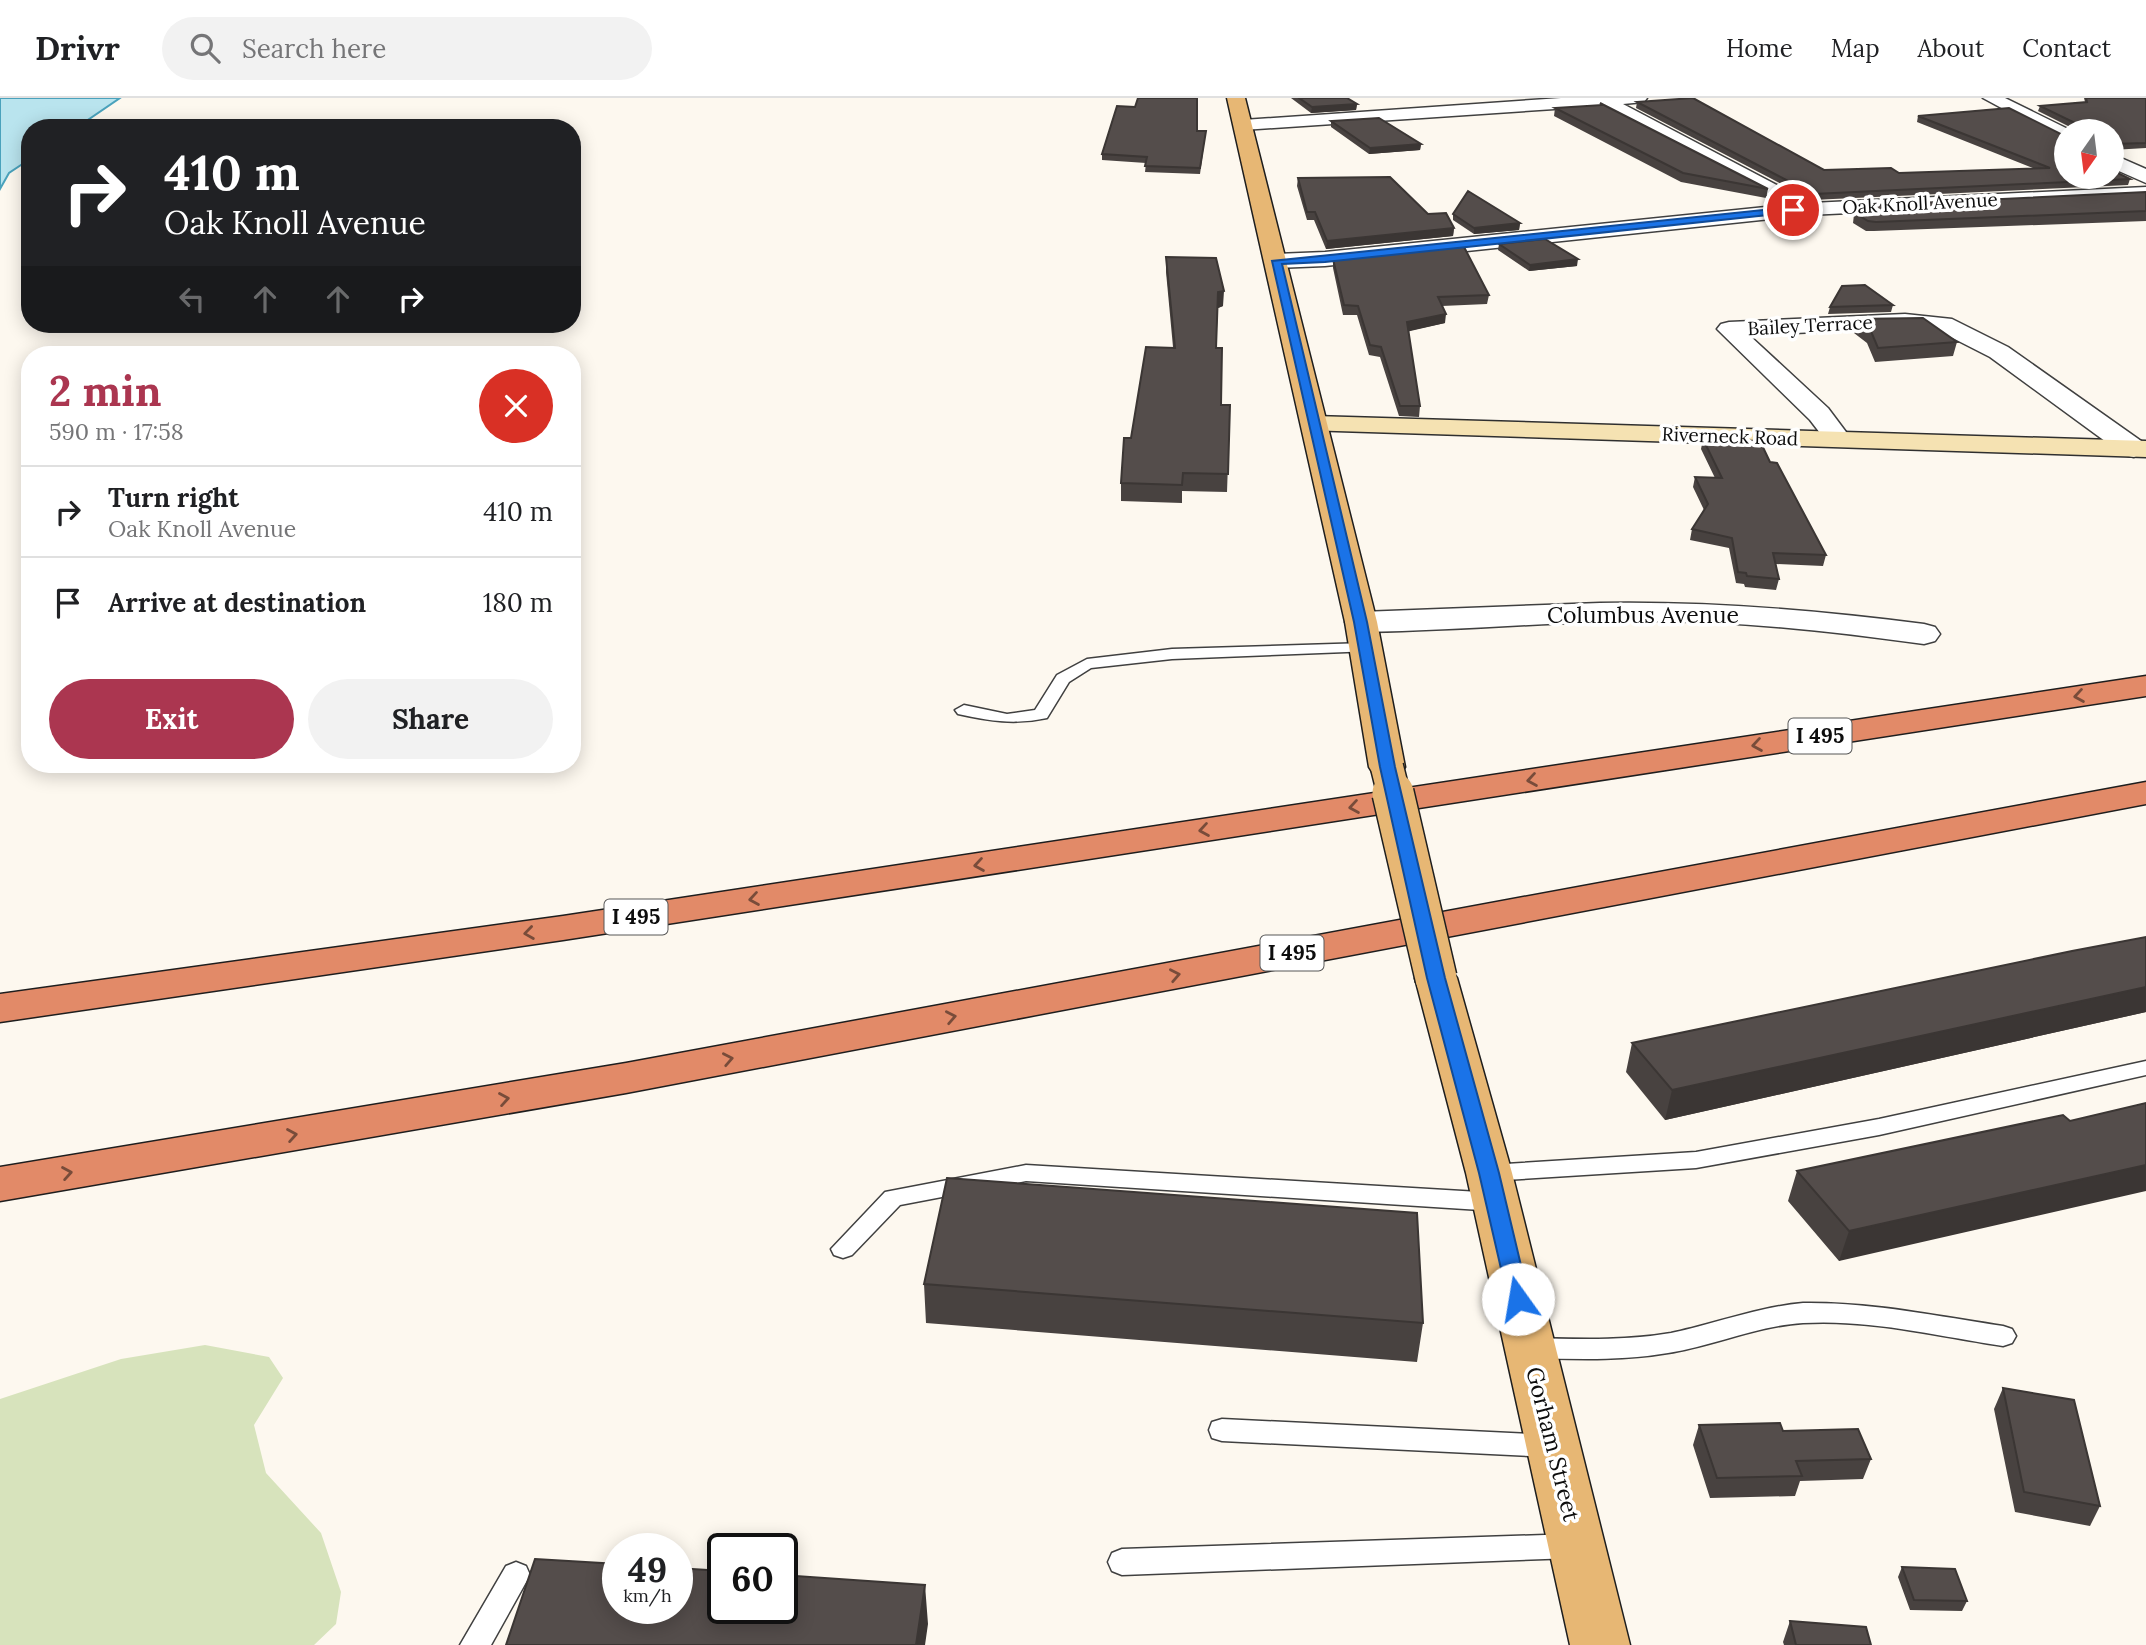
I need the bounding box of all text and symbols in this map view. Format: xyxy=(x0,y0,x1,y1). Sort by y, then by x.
search box xyxy=(162,17,652,80)
text: Drivr xyxy=(35,27,120,69)
icon: search xyxy=(186,29,224,67)
text: Search here xyxy=(242,32,386,65)
text: Home xyxy=(1726,33,1793,64)
text: Map xyxy=(1831,33,1880,64)
text: About xyxy=(1918,33,1984,64)
text: Contact xyxy=(2022,33,2111,64)
north arrow xyxy=(2054,119,2124,189)
map controls xyxy=(2054,119,2124,189)
text: 410 m xyxy=(164,141,300,203)
icon: right xyxy=(49,147,140,238)
pin xyxy=(1763,180,1823,240)
street label: Oak Knoll Avenue xyxy=(1842,187,1998,219)
icon: arrive xyxy=(1774,191,1812,229)
text: Oak Knoll Avenue xyxy=(164,202,426,243)
icon: left xyxy=(173,280,211,318)
icon: ahead xyxy=(246,280,284,318)
icon: ahead xyxy=(319,280,357,318)
icon: right xyxy=(392,280,430,318)
street label: Bailey Terrace xyxy=(1747,310,1873,340)
text: 2 min xyxy=(49,364,162,418)
button: close xyxy=(479,369,553,443)
text: 590 m · 17:58 xyxy=(49,417,184,446)
street label: Riverneck Road xyxy=(1661,422,1799,450)
text: Turn right xyxy=(108,481,239,514)
icon: right xyxy=(49,493,87,531)
text: 410 m xyxy=(483,495,553,528)
text: Oak Knoll Avenue xyxy=(108,514,296,543)
icon: arrive xyxy=(49,584,87,622)
text: Arrive at destination xyxy=(108,586,366,619)
text: 180 m xyxy=(483,586,553,619)
street label: Columbus Avenue xyxy=(1547,600,1739,629)
button: Exit xyxy=(49,679,294,759)
button: Share xyxy=(308,679,553,759)
one-way arrow xyxy=(2073,688,2084,703)
road number: I 495 xyxy=(1788,718,1852,754)
one-way arrow xyxy=(1751,737,1763,752)
one-way arrow xyxy=(1526,772,1538,787)
one-way arrow xyxy=(1348,799,1360,814)
one-way arrow xyxy=(1198,822,1210,837)
one-way arrow xyxy=(973,857,985,872)
one-way arrow xyxy=(748,891,760,906)
road number: I 495 xyxy=(604,900,668,934)
one-way arrow xyxy=(523,925,535,940)
road number: I 495 xyxy=(1260,936,1324,970)
one-way arrow xyxy=(1169,968,1181,983)
one-way arrow xyxy=(945,1010,957,1025)
one-way arrow xyxy=(722,1052,734,1067)
one-way arrow xyxy=(498,1092,510,1107)
one-way arrow xyxy=(286,1128,298,1143)
one-way arrow xyxy=(61,1166,73,1181)
position arrow xyxy=(1481,1262,1555,1336)
street label: Gorham Street xyxy=(1520,1364,1587,1524)
speed limit sign: 60 xyxy=(707,1533,798,1624)
text: 49 xyxy=(628,1547,667,1592)
text: km/h xyxy=(623,1584,672,1607)

